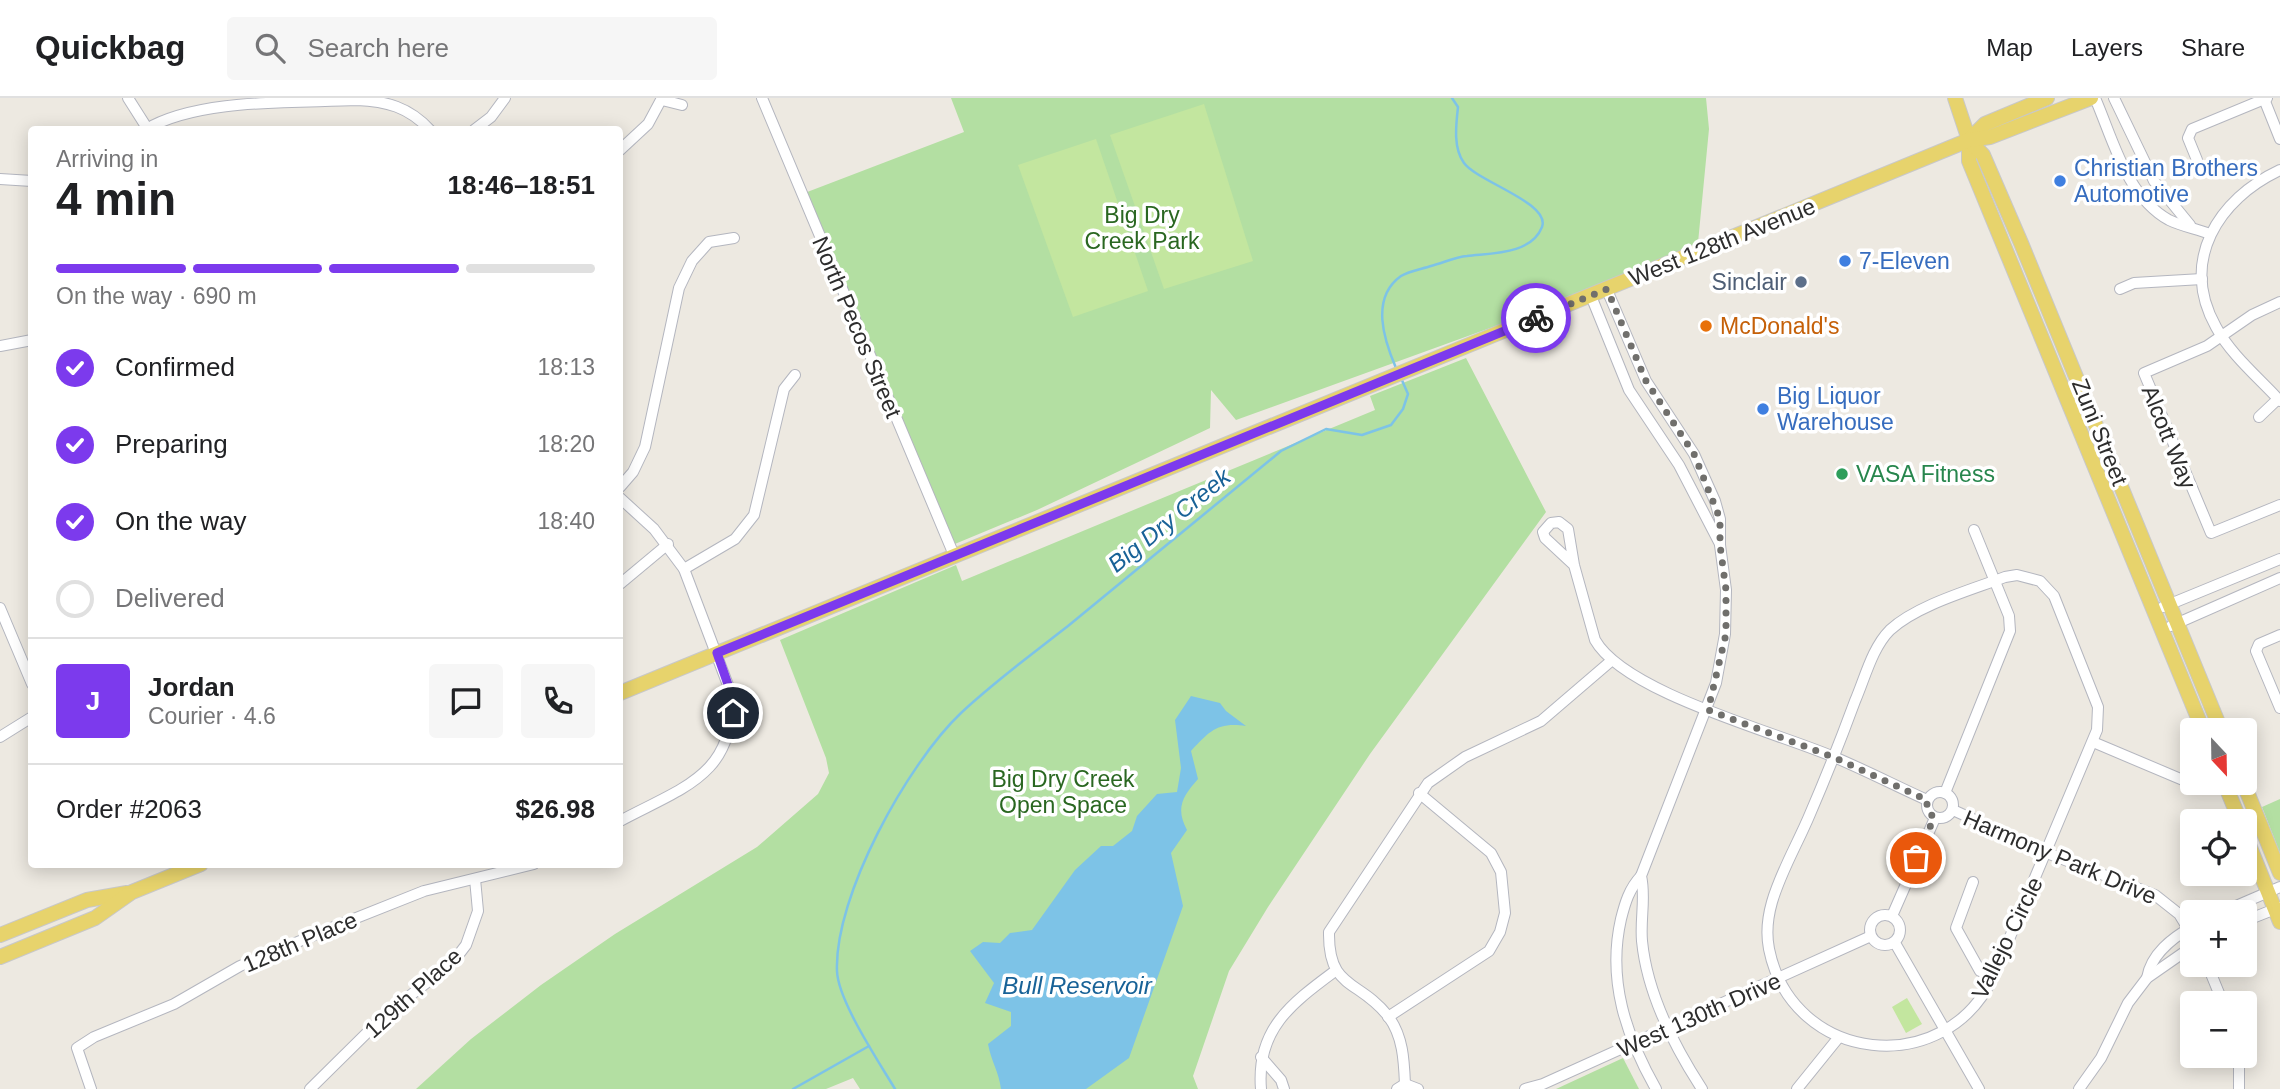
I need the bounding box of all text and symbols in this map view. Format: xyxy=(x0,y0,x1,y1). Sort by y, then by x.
search box xyxy=(227,17,717,80)
text: Quickbag xyxy=(35,29,185,66)
icon: search xyxy=(251,29,289,67)
text: Search here xyxy=(307,33,449,63)
text: Map xyxy=(1986,34,2033,61)
text: Layers xyxy=(2071,34,2143,61)
text: Share xyxy=(2181,34,2245,61)
text: Arriving in xyxy=(56,146,158,172)
place label: Christian Brothers Automotive xyxy=(2074,155,2258,207)
text: 18:46–18:51 xyxy=(448,170,595,200)
text: 4 min xyxy=(56,173,176,225)
marker: Christian Brothers Automotive xyxy=(2052,173,2068,189)
street label: West 128th Avenue xyxy=(1625,193,1819,291)
park label: Big Dry Creek Park xyxy=(1084,202,1200,254)
street label: North Pecos Street xyxy=(807,232,907,422)
place label: 7-Eleven xyxy=(1859,248,1950,274)
marker: 7-Eleven xyxy=(1837,253,1853,269)
place label: Sinclair xyxy=(1712,269,1787,295)
marker: Sinclair xyxy=(1793,274,1809,290)
text: On the way · 690 m xyxy=(56,283,257,309)
courier xyxy=(1501,283,1571,353)
icon: bike xyxy=(1517,299,1555,337)
place label: McDonald's xyxy=(1720,313,1839,339)
marker: McDonald's xyxy=(1698,318,1714,334)
icon: check xyxy=(56,349,94,387)
text: Confirmed xyxy=(115,352,235,382)
text: 18:13 xyxy=(537,354,595,380)
street label: Zuni Street xyxy=(2067,375,2133,490)
street label: Alcott Way xyxy=(2137,382,2202,493)
place label: Big Liquor Warehouse xyxy=(1777,383,1894,435)
marker: Big Liquor Warehouse xyxy=(1755,401,1771,417)
icon: check xyxy=(56,426,94,464)
text: Preparing xyxy=(115,429,228,459)
text: 18:20 xyxy=(537,431,595,457)
water label: Big Dry Creek xyxy=(1102,461,1237,577)
place label: VASA Fitness xyxy=(1856,461,1995,487)
marker: VASA Fitness xyxy=(1834,466,1850,482)
icon: check xyxy=(56,503,94,541)
text: On the way xyxy=(115,506,247,536)
text: 18:40 xyxy=(537,508,595,534)
text: Delivered xyxy=(115,583,225,613)
button: chat xyxy=(429,664,503,738)
button: phone xyxy=(521,664,595,738)
text: Jordan xyxy=(148,672,235,702)
pin xyxy=(703,683,763,743)
text: J xyxy=(86,686,100,716)
icon: home xyxy=(714,694,752,732)
text: Courier · 4.6 xyxy=(148,703,276,729)
north arrow xyxy=(2180,718,2258,794)
map controls xyxy=(2180,718,2257,1068)
park label: Big Dry Creek Open Space xyxy=(991,766,1135,818)
text: Order #2063 xyxy=(56,794,202,824)
text: $26.98 xyxy=(515,794,595,824)
street label: Harmony Park Drive xyxy=(1960,805,2160,909)
button: locate xyxy=(2180,809,2257,886)
pin xyxy=(1886,828,1946,888)
icon: bag xyxy=(1897,839,1935,877)
street label: Vallejo Circle xyxy=(1966,873,2048,1003)
button: + xyxy=(2180,900,2257,977)
street label: 128th Place xyxy=(239,906,361,978)
street label: 129th Place xyxy=(359,943,467,1043)
street label: West 130th Drive xyxy=(1613,967,1785,1063)
water label: Bull Reservoir xyxy=(1002,972,1153,999)
button: − xyxy=(2180,991,2257,1068)

